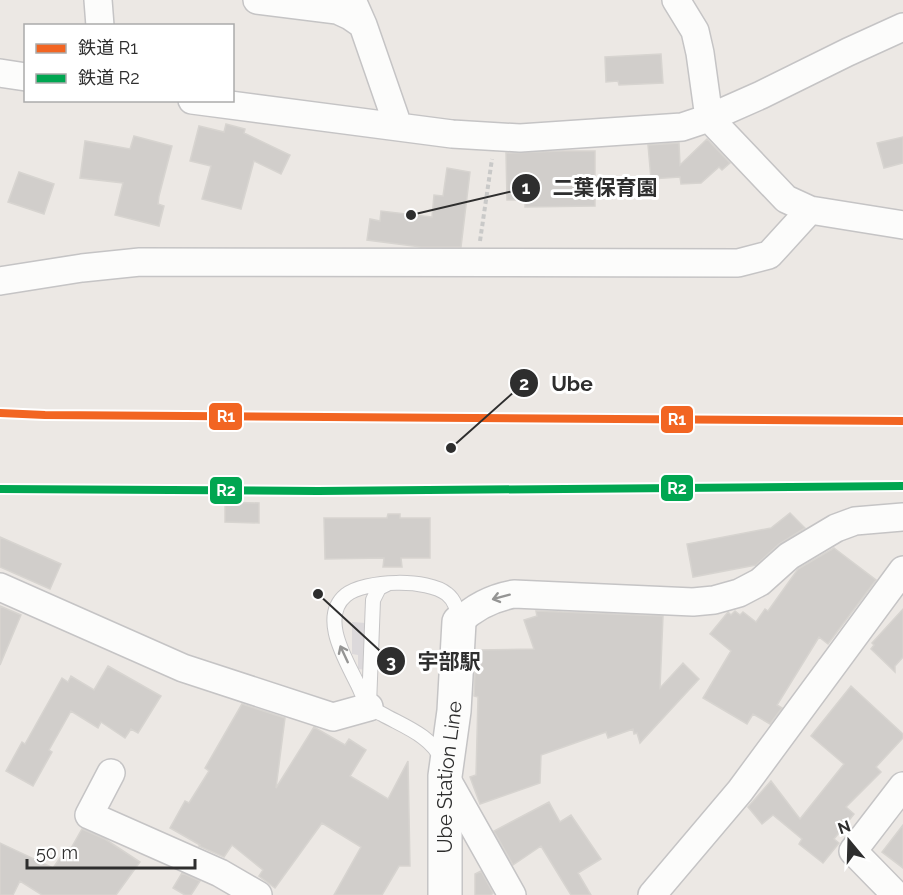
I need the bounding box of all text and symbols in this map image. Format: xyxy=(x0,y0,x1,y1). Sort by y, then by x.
legend xyxy=(24,24,234,102)
text: 鉄道 R1 xyxy=(78,37,138,58)
text: 鉄道 R2 xyxy=(78,67,140,88)
callout: 二葉保育園 xyxy=(511,169,670,208)
text: 二葉保育園 xyxy=(553,175,658,200)
text: 1 xyxy=(522,177,531,198)
callout: Ube xyxy=(509,364,604,403)
text: Ube xyxy=(551,371,593,396)
text: 2 xyxy=(519,373,529,394)
line badge: R1 xyxy=(208,402,243,431)
line badge: R1 xyxy=(660,405,694,434)
text: R1 xyxy=(217,407,235,426)
text: R1 xyxy=(668,410,686,429)
line badge: R2 xyxy=(660,474,694,502)
line badge: R2 xyxy=(209,476,243,505)
text: R2 xyxy=(667,479,687,498)
text: R2 xyxy=(216,481,236,500)
one-way arrow xyxy=(492,592,511,604)
callout: 宇部駅 xyxy=(376,642,493,681)
one-way arrow xyxy=(337,646,349,664)
text: 宇部駅 xyxy=(418,649,481,674)
text: 3 xyxy=(386,651,396,672)
street label: Ube Station Line xyxy=(433,700,467,853)
north arrow xyxy=(819,811,879,871)
text: N xyxy=(835,816,853,838)
scale bar xyxy=(27,832,195,870)
text: 50 m xyxy=(36,842,78,863)

